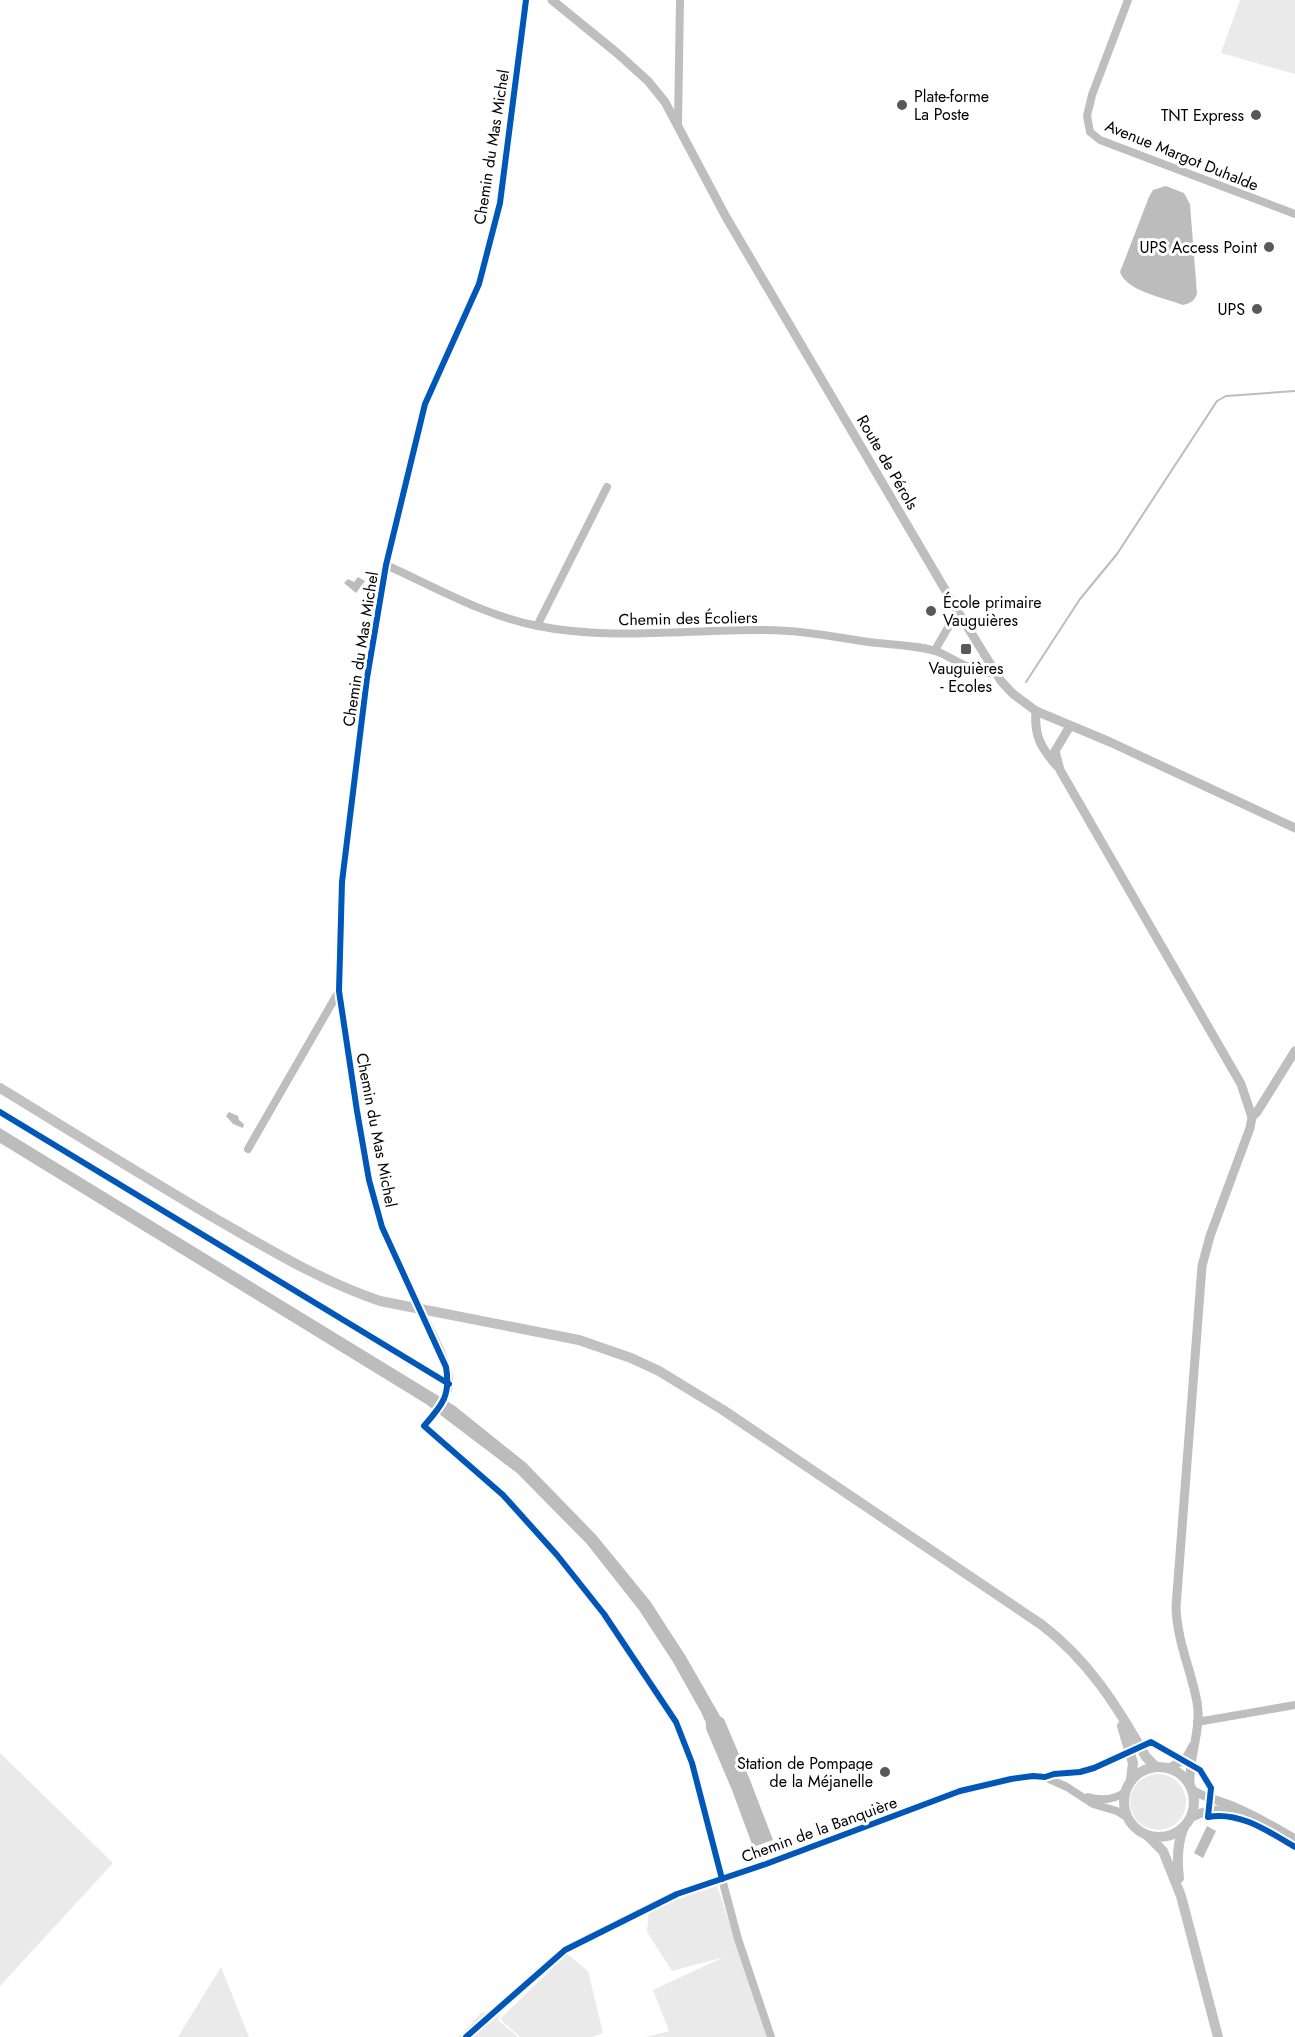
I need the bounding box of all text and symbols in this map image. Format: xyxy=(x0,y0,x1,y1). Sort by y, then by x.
street label: Chemin du Mas Michel xyxy=(468,68,515,226)
place label: Plate-forme La Poste xyxy=(914,85,989,126)
marker: Plate-forme La Poste xyxy=(895,98,909,112)
place label: TNT Express xyxy=(1161,104,1244,127)
marker: TNT Express xyxy=(1249,108,1263,122)
street label: Avenue Margot Duhalde xyxy=(1102,114,1262,197)
place label: UPS Access Point xyxy=(1139,236,1257,259)
marker: UPS Access Point xyxy=(1262,240,1276,254)
place label: UPS xyxy=(1217,298,1245,321)
marker: UPS xyxy=(1250,302,1264,316)
street label: Route de Pérols xyxy=(851,411,924,514)
street label: Chemin du Mas Michel xyxy=(337,570,384,728)
place label: École primaire Vauguières xyxy=(943,591,1042,632)
marker: École primaire Vauguières xyxy=(924,604,938,618)
street label: Chemin des Écoliers xyxy=(618,606,758,631)
marker: Vauguières - Ecoles xyxy=(959,642,973,656)
place label: Vauguières - Ecoles xyxy=(929,657,1003,698)
street label: Chemin du Mas Michel xyxy=(350,1051,403,1209)
place label: Station de Pompage de la Méjanelle xyxy=(737,1752,873,1793)
marker: Station de Pompage de la Méjanelle xyxy=(878,1765,892,1779)
street label: Chemin de la Banquière xyxy=(738,1791,900,1868)

